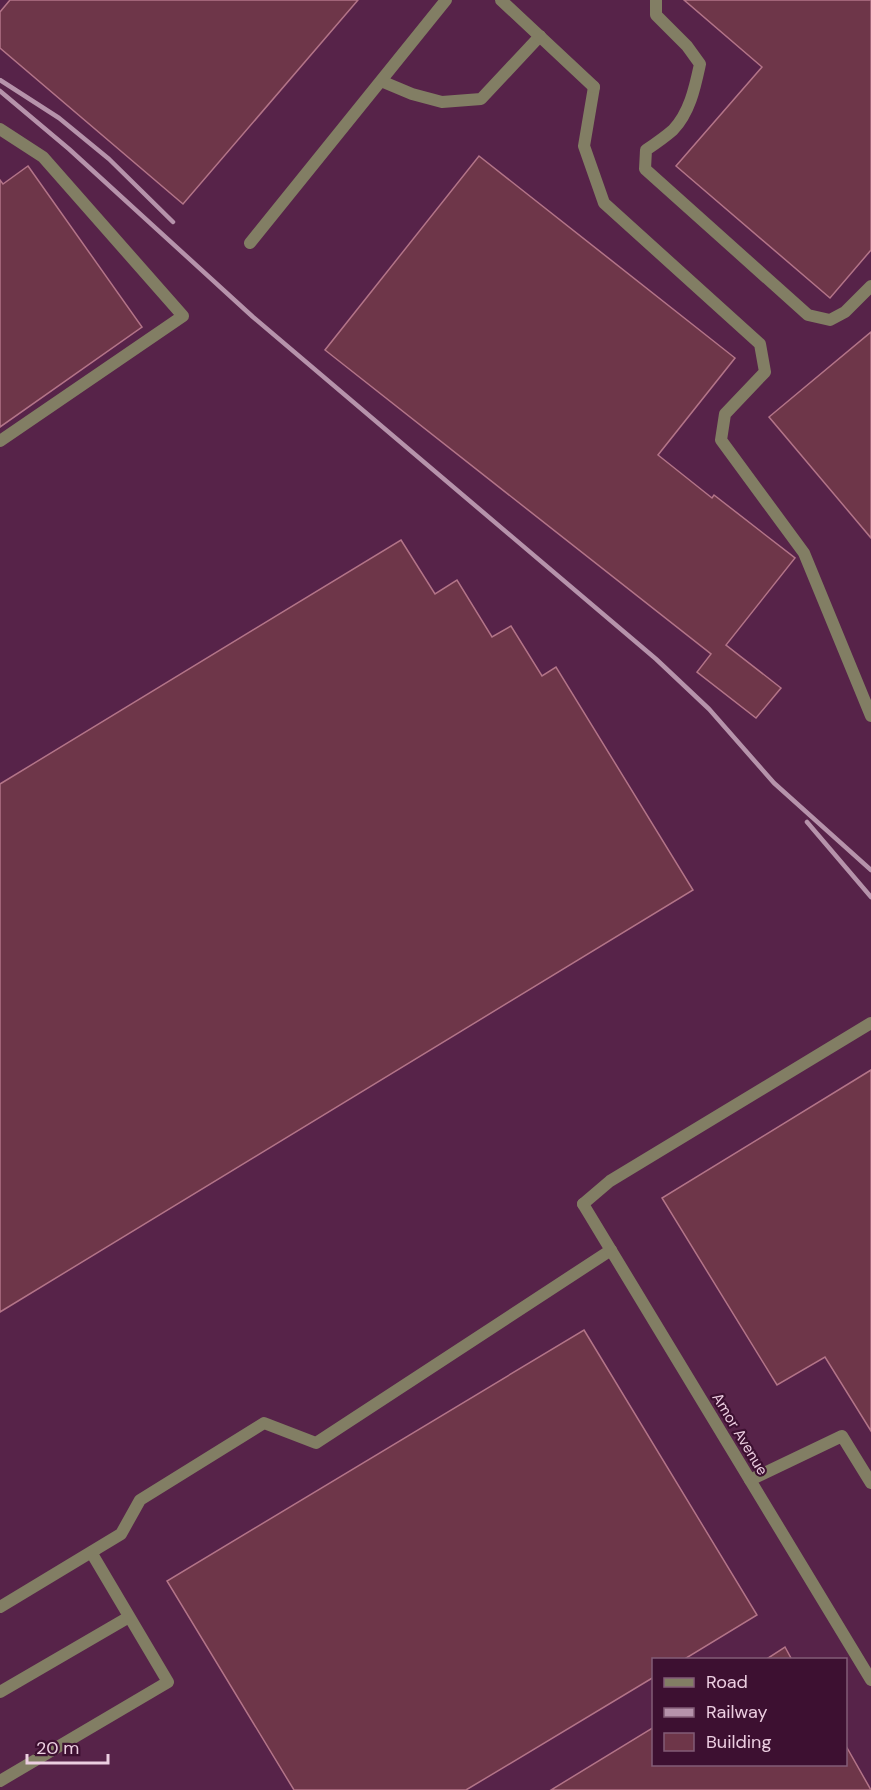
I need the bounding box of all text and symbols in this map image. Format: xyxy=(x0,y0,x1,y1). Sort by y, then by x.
street label: Amor Avenue xyxy=(708,1389,772,1479)
legend xyxy=(652,1658,847,1766)
text: Road xyxy=(706,1670,748,1694)
text: Railway xyxy=(706,1700,768,1724)
scale bar xyxy=(27,1727,108,1765)
text: Building xyxy=(706,1730,771,1754)
text: 20 m xyxy=(36,1736,79,1760)

